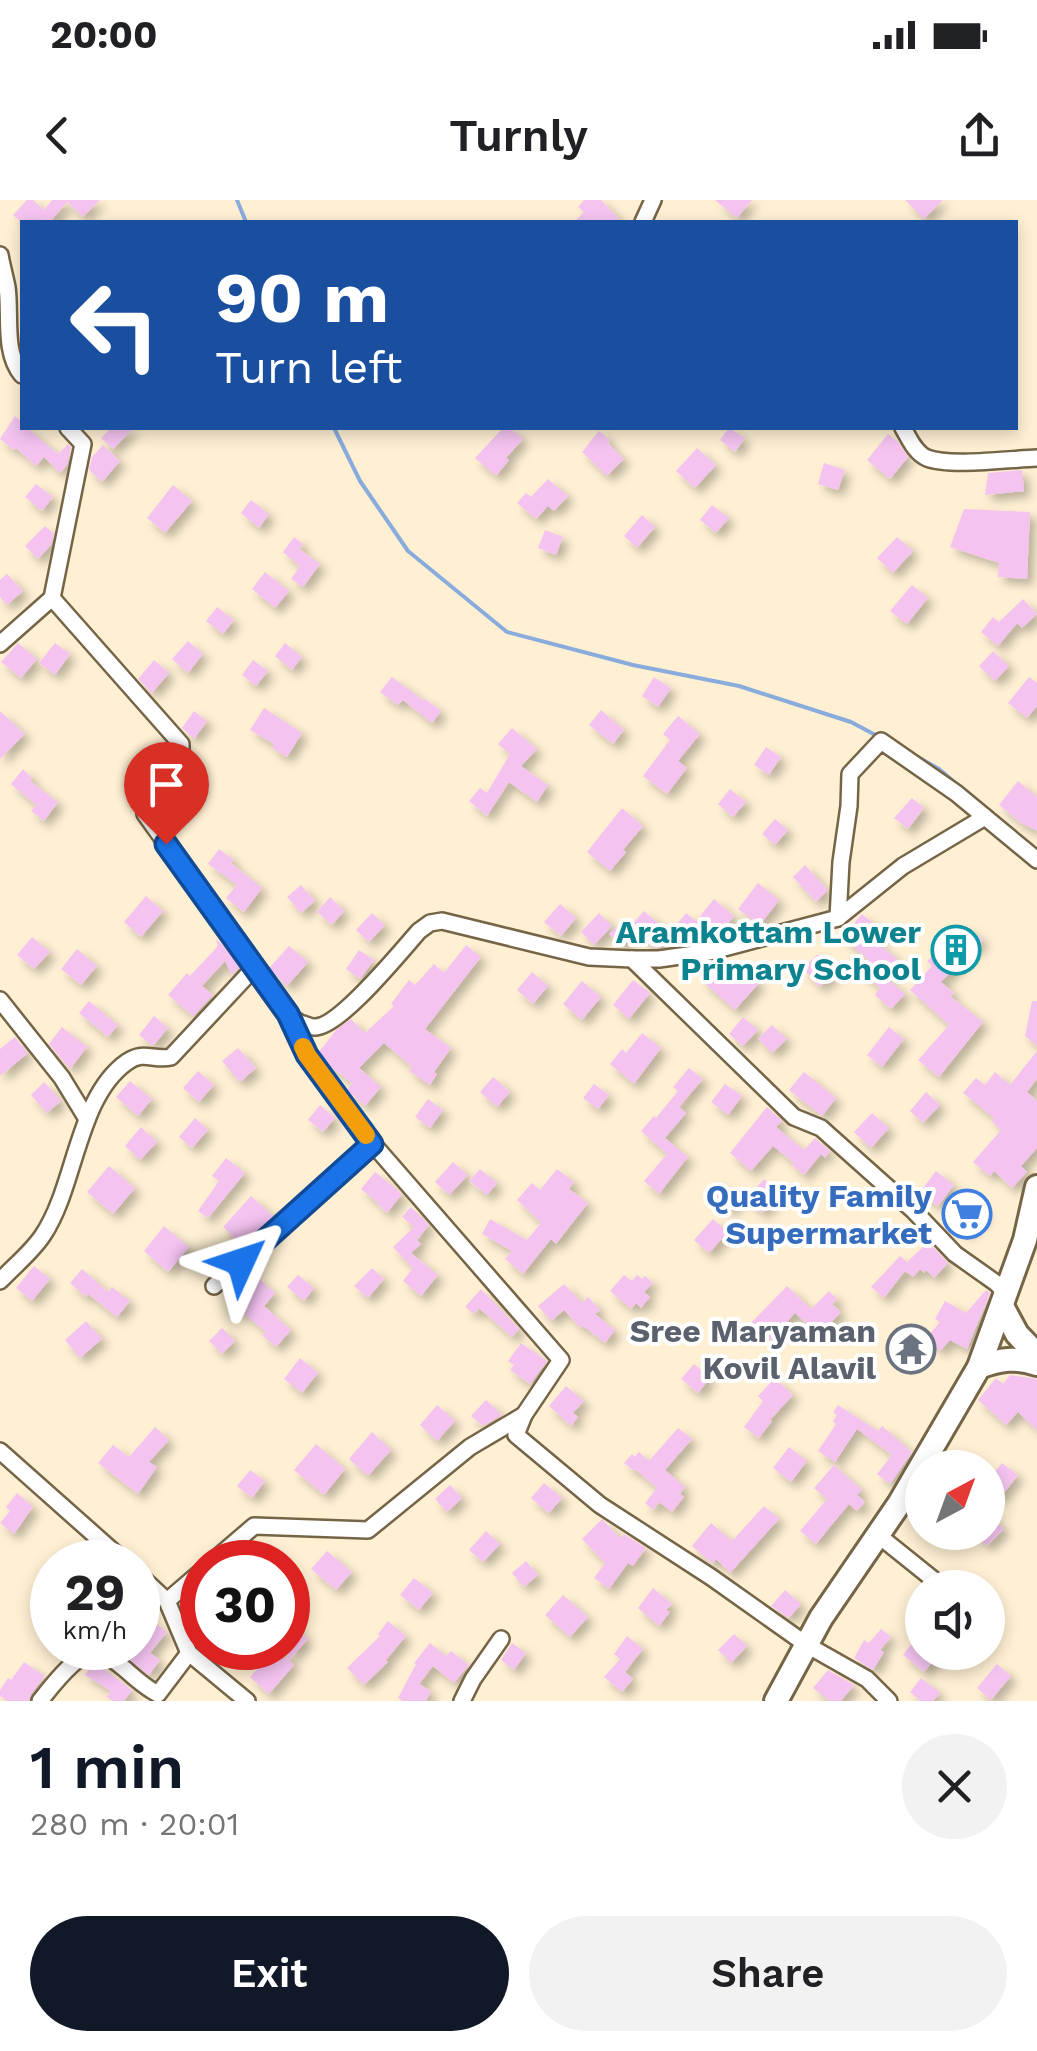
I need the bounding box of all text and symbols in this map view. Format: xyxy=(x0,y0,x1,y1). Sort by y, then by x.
text: 20:00 xyxy=(50,13,158,57)
icon: back xyxy=(30,108,85,163)
icon: share xyxy=(952,108,1007,163)
text: Turnly xyxy=(449,109,588,162)
text: 90 m xyxy=(215,257,389,339)
icon: left xyxy=(50,260,180,390)
text: Turn left xyxy=(215,341,402,394)
pin xyxy=(124,742,209,845)
icon: arrive xyxy=(139,757,194,812)
place label: Aramkottam Lower Primary School xyxy=(616,913,922,988)
building icon: Aramkottam Lower Primary School xyxy=(930,924,982,976)
place label: Quality Family Supermarket xyxy=(706,1177,933,1252)
supermarket icon: Quality Family Supermarket xyxy=(941,1188,993,1240)
position arrow xyxy=(189,1210,293,1314)
place label: Sree Maryaman Kovil Alavil xyxy=(630,1312,877,1387)
temple icon: Sree Maryaman Kovil Alavil xyxy=(885,1323,937,1375)
north arrow xyxy=(905,1450,1005,1550)
map controls xyxy=(905,1450,1005,1670)
speed limit sign: 30 xyxy=(180,1540,310,1670)
text: 29 xyxy=(65,1563,125,1622)
button: sound xyxy=(905,1570,1005,1670)
text: km/h xyxy=(63,1616,127,1645)
text: 1 min xyxy=(30,1732,184,1803)
button: close xyxy=(902,1734,1007,1839)
text: 280 m · 20:01 xyxy=(30,1805,239,1843)
button: Exit xyxy=(30,1916,509,2031)
button: Share xyxy=(529,1916,1007,2031)

